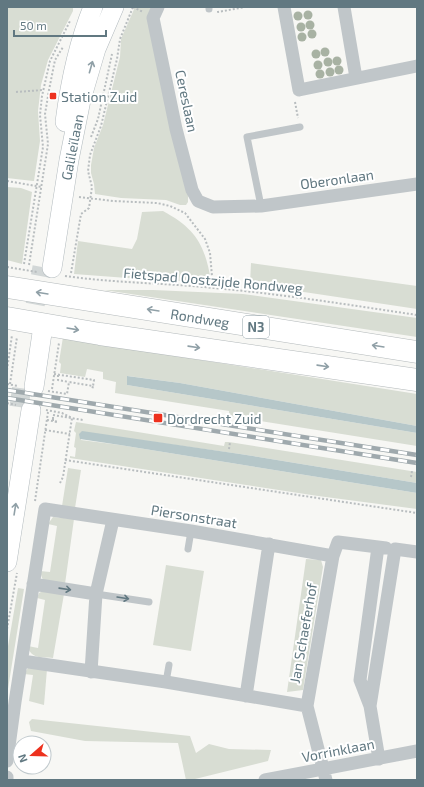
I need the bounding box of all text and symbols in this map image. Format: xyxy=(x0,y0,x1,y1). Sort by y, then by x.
scale bar xyxy=(14,12,106,38)
text: 50 m xyxy=(20,18,47,32)
one-way arrow xyxy=(88,61,95,74)
street label: Cereslaan xyxy=(172,68,202,134)
place label: Station Zuid xyxy=(61,88,137,105)
marker: Station Zuid xyxy=(48,91,58,101)
street label: Galileïlaan xyxy=(57,113,87,181)
street label: Oberonlaan xyxy=(299,165,375,193)
street label: Fietspad Oostzijde Rondweg xyxy=(123,264,304,296)
one-way arrow xyxy=(36,289,49,297)
street label: Rondweg xyxy=(169,305,231,331)
one-way arrow xyxy=(147,306,160,314)
road number: N3 xyxy=(243,316,269,338)
one-way arrow xyxy=(66,325,79,333)
one-way arrow xyxy=(372,342,385,350)
one-way arrow xyxy=(188,343,201,351)
one-way arrow xyxy=(316,362,329,370)
place label: Dordrecht Zuid xyxy=(167,410,262,427)
marker: Dordrecht Zuid xyxy=(152,412,164,424)
street label: Piersonstraat xyxy=(150,501,238,531)
one-way arrow xyxy=(11,503,19,516)
street label: Jan Schaeferhof xyxy=(286,581,320,684)
one-way arrow xyxy=(58,585,71,593)
one-way arrow xyxy=(116,594,129,602)
north arrow xyxy=(12,735,52,775)
street label: Vorrinklaan xyxy=(300,735,376,765)
text: N xyxy=(15,753,30,765)

